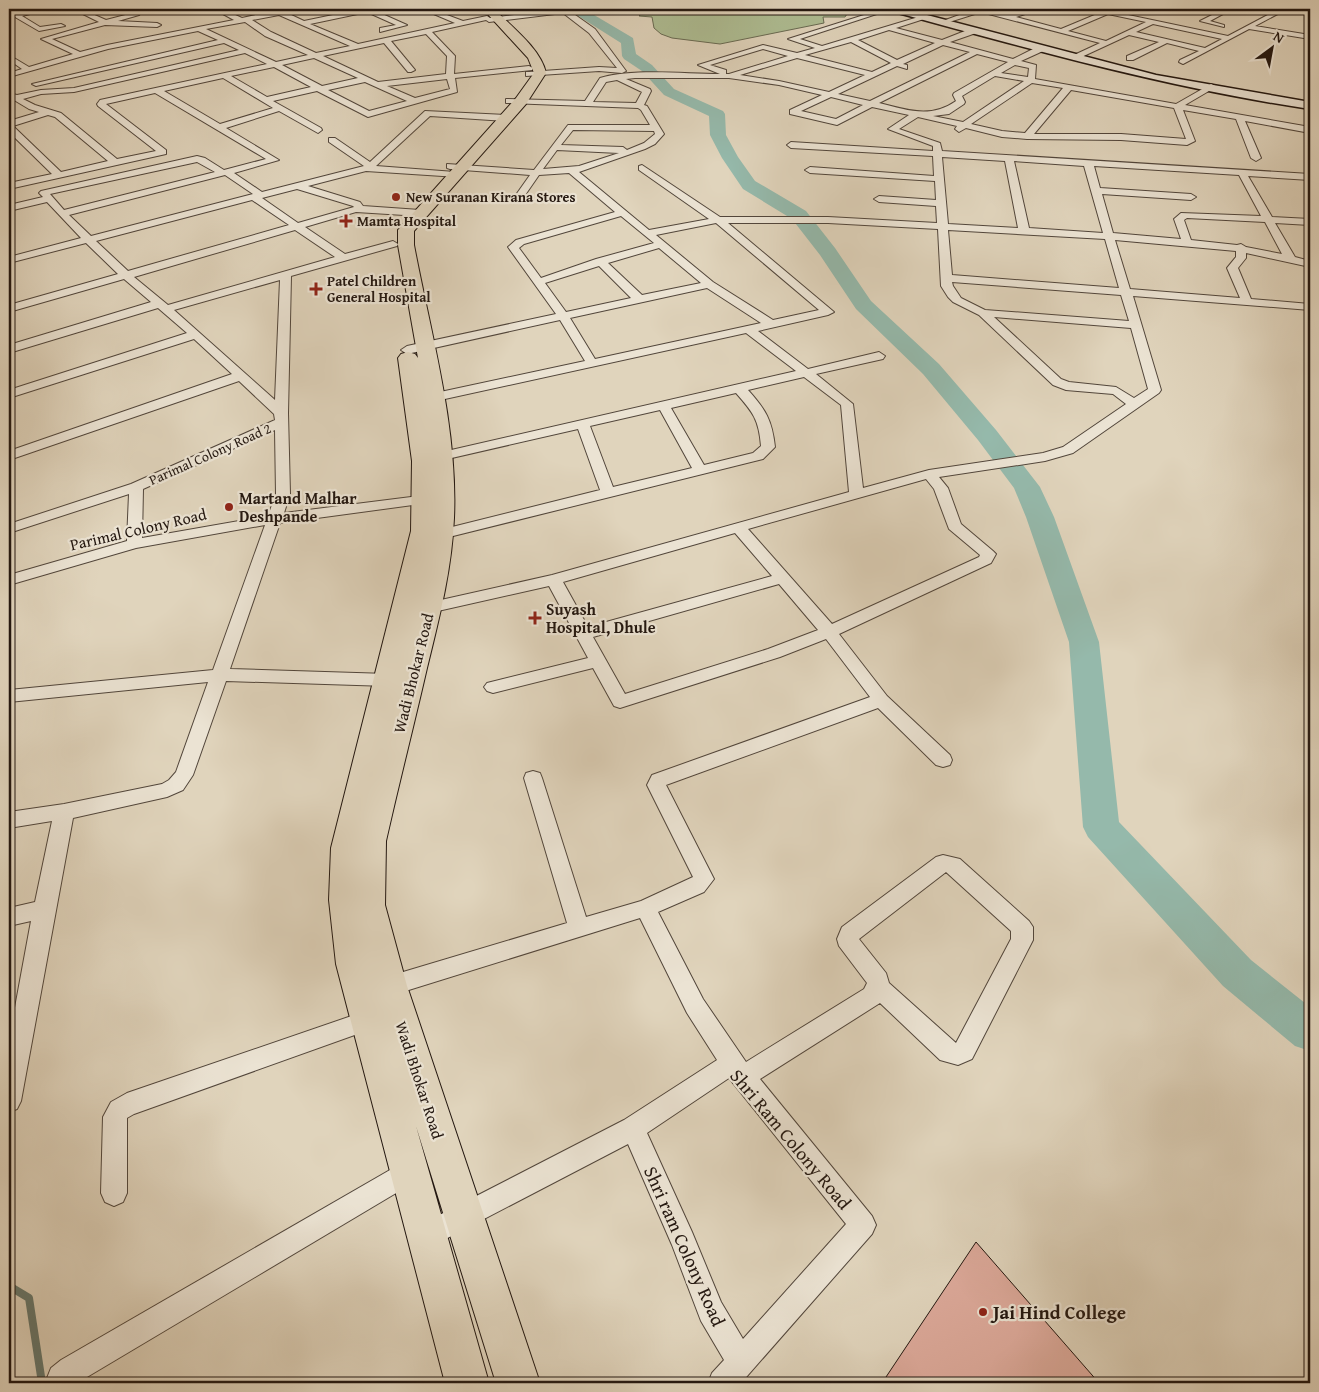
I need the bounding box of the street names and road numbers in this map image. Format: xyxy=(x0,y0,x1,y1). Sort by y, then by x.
street label: Parimal Colony Road 2 xyxy=(146,418,274,490)
street label: Parimal Colony Road xyxy=(67,502,209,556)
street label: Wadi Bhokar Road xyxy=(387,610,440,735)
street label: Wadi Bhokar Road xyxy=(390,1018,450,1142)
street label: Shri Ram Colony Road xyxy=(724,1063,859,1216)
street label: Shri ram Colony Road xyxy=(637,1161,733,1331)

